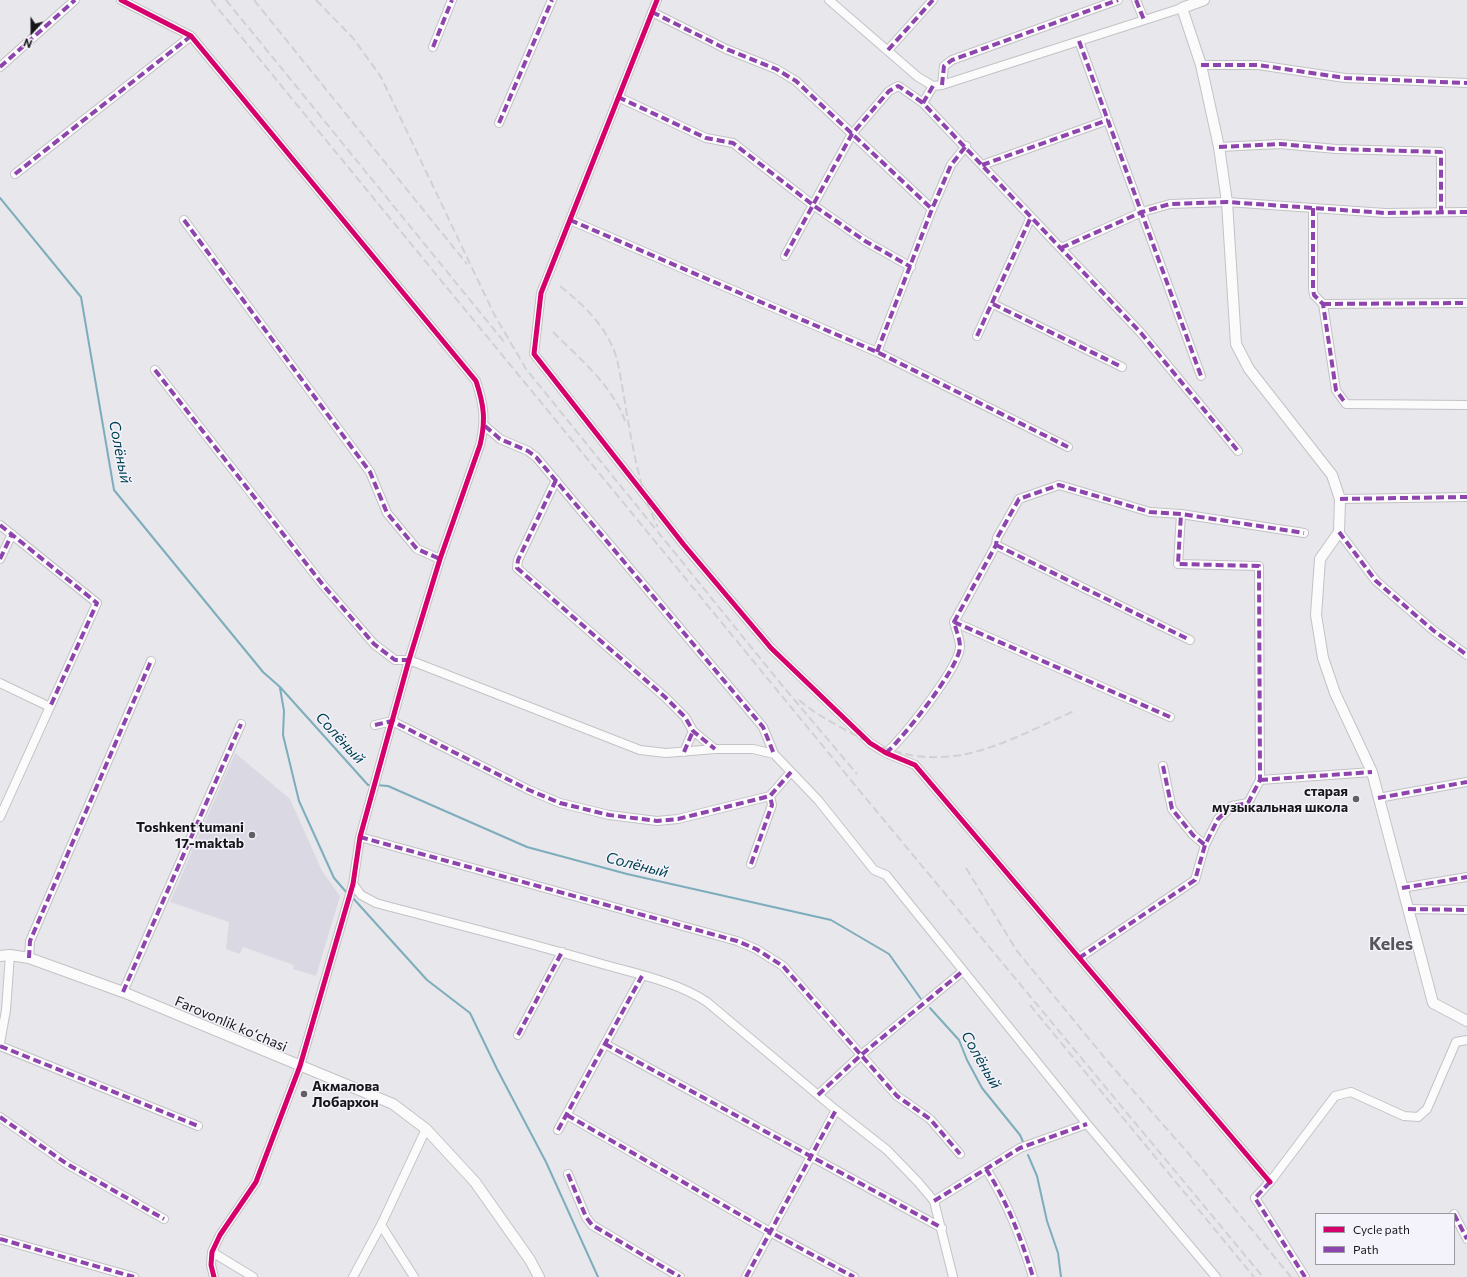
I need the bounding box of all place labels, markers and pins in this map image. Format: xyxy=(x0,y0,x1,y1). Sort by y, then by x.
place label: старая музыкальная школа xyxy=(1212,783,1348,816)
marker: старая музыкальная школа xyxy=(1351,794,1361,804)
place label: Toshkent tumani 17-maktab xyxy=(136,819,244,852)
marker: Toshkent tumani 17-maktab xyxy=(247,830,257,840)
place label: Акмалова Лобархон xyxy=(312,1078,379,1110)
marker: Акмалова Лобархон xyxy=(299,1089,309,1099)

